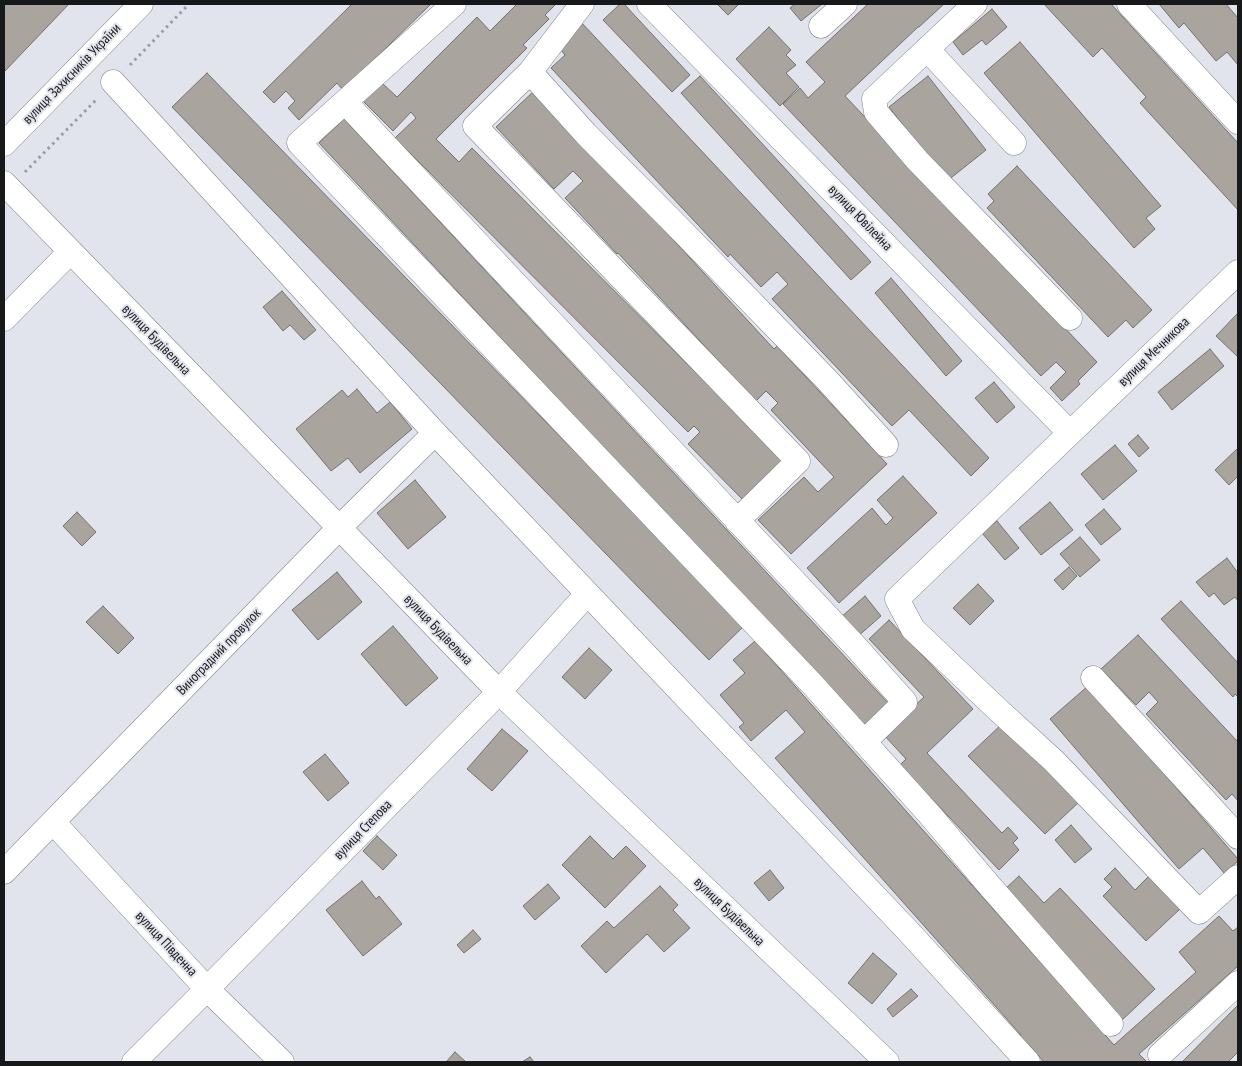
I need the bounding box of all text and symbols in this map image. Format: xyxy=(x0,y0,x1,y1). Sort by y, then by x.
street label: вулиця Захисників України xyxy=(20,20,124,128)
street label: вулиця Ювілейна xyxy=(824,182,896,254)
street label: вулиця Будівельна xyxy=(118,301,194,379)
street label: вулиця Мечникова xyxy=(1115,314,1193,390)
street label: вулиця Будівельна xyxy=(400,591,476,669)
street label: Виноградний провулок xyxy=(173,605,265,699)
street label: вулиця Степова xyxy=(330,797,396,863)
street label: вулиця Будівельна xyxy=(690,874,768,950)
street label: вулиця Південна xyxy=(132,908,200,980)

